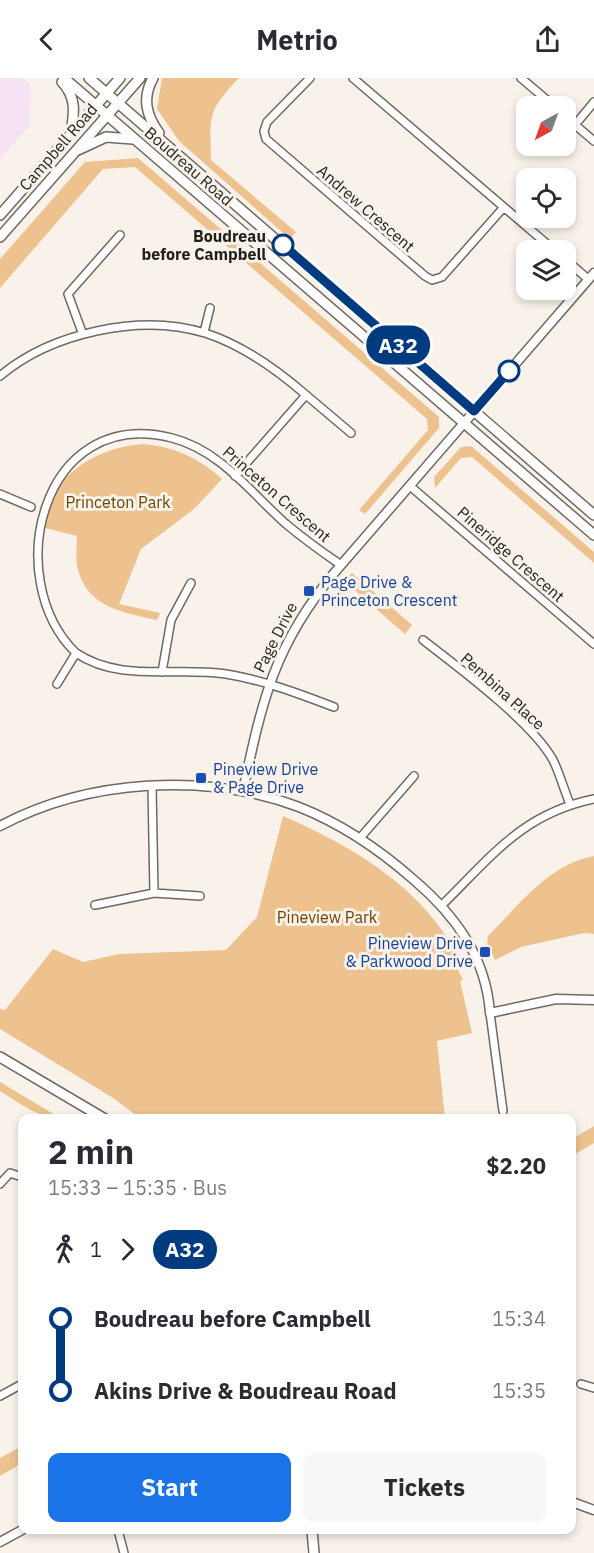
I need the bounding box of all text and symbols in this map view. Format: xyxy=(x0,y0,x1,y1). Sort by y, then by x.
text: Metrio xyxy=(256,22,338,57)
icon: back xyxy=(30,23,63,56)
icon: share xyxy=(531,23,564,56)
north arrow xyxy=(516,96,576,156)
map controls xyxy=(516,96,576,300)
street label: Campbell Road xyxy=(15,99,101,195)
street label: Boudreau Road xyxy=(141,122,237,210)
street label: Andrew Crescent xyxy=(313,160,419,256)
button: locate xyxy=(516,168,576,228)
place label: Boudreau before Campbell xyxy=(142,226,266,264)
marker: Boudreau before Campbell xyxy=(272,234,294,256)
button: layers xyxy=(516,240,576,300)
line badge: A32 xyxy=(364,326,432,364)
text: A32 xyxy=(378,331,418,359)
unlabelled marker xyxy=(498,360,520,382)
street label: Princeton Crescent xyxy=(219,442,335,546)
park label: Princeton Park xyxy=(66,492,171,512)
street label: Pineridge Crescent xyxy=(453,502,569,606)
place label: Page Drive & Princeton Crescent xyxy=(321,572,457,610)
marker: Page Drive & Princeton Crescent xyxy=(302,584,316,598)
street label: Page Drive xyxy=(249,598,301,675)
street label: Pembina Place xyxy=(457,648,549,734)
place label: Pineview Drive & Page Drive xyxy=(213,759,318,797)
marker: Pineview Drive & Page Drive xyxy=(194,771,208,785)
park label: Pineview Park xyxy=(277,907,378,927)
place label: Pineview Drive & Parkwood Drive xyxy=(345,933,473,971)
marker: Pineview Drive & Parkwood Drive xyxy=(478,945,492,959)
text: 2 min xyxy=(48,1130,134,1173)
text: $2.20 xyxy=(486,1151,546,1180)
text: 15:33 – 15:35 · Bus xyxy=(48,1174,227,1201)
icon: walk xyxy=(48,1233,81,1266)
icon: forward xyxy=(111,1233,144,1266)
text: A32 xyxy=(165,1235,205,1263)
text: 1 xyxy=(90,1236,102,1263)
text: Boudreau before Campbell xyxy=(94,1304,371,1333)
text: 15:34 xyxy=(492,1305,546,1332)
text: Akins Drive & Boudreau Road xyxy=(94,1376,397,1405)
text: 15:35 xyxy=(492,1377,546,1404)
button: Start xyxy=(48,1453,291,1522)
button: Tickets xyxy=(303,1453,546,1522)

